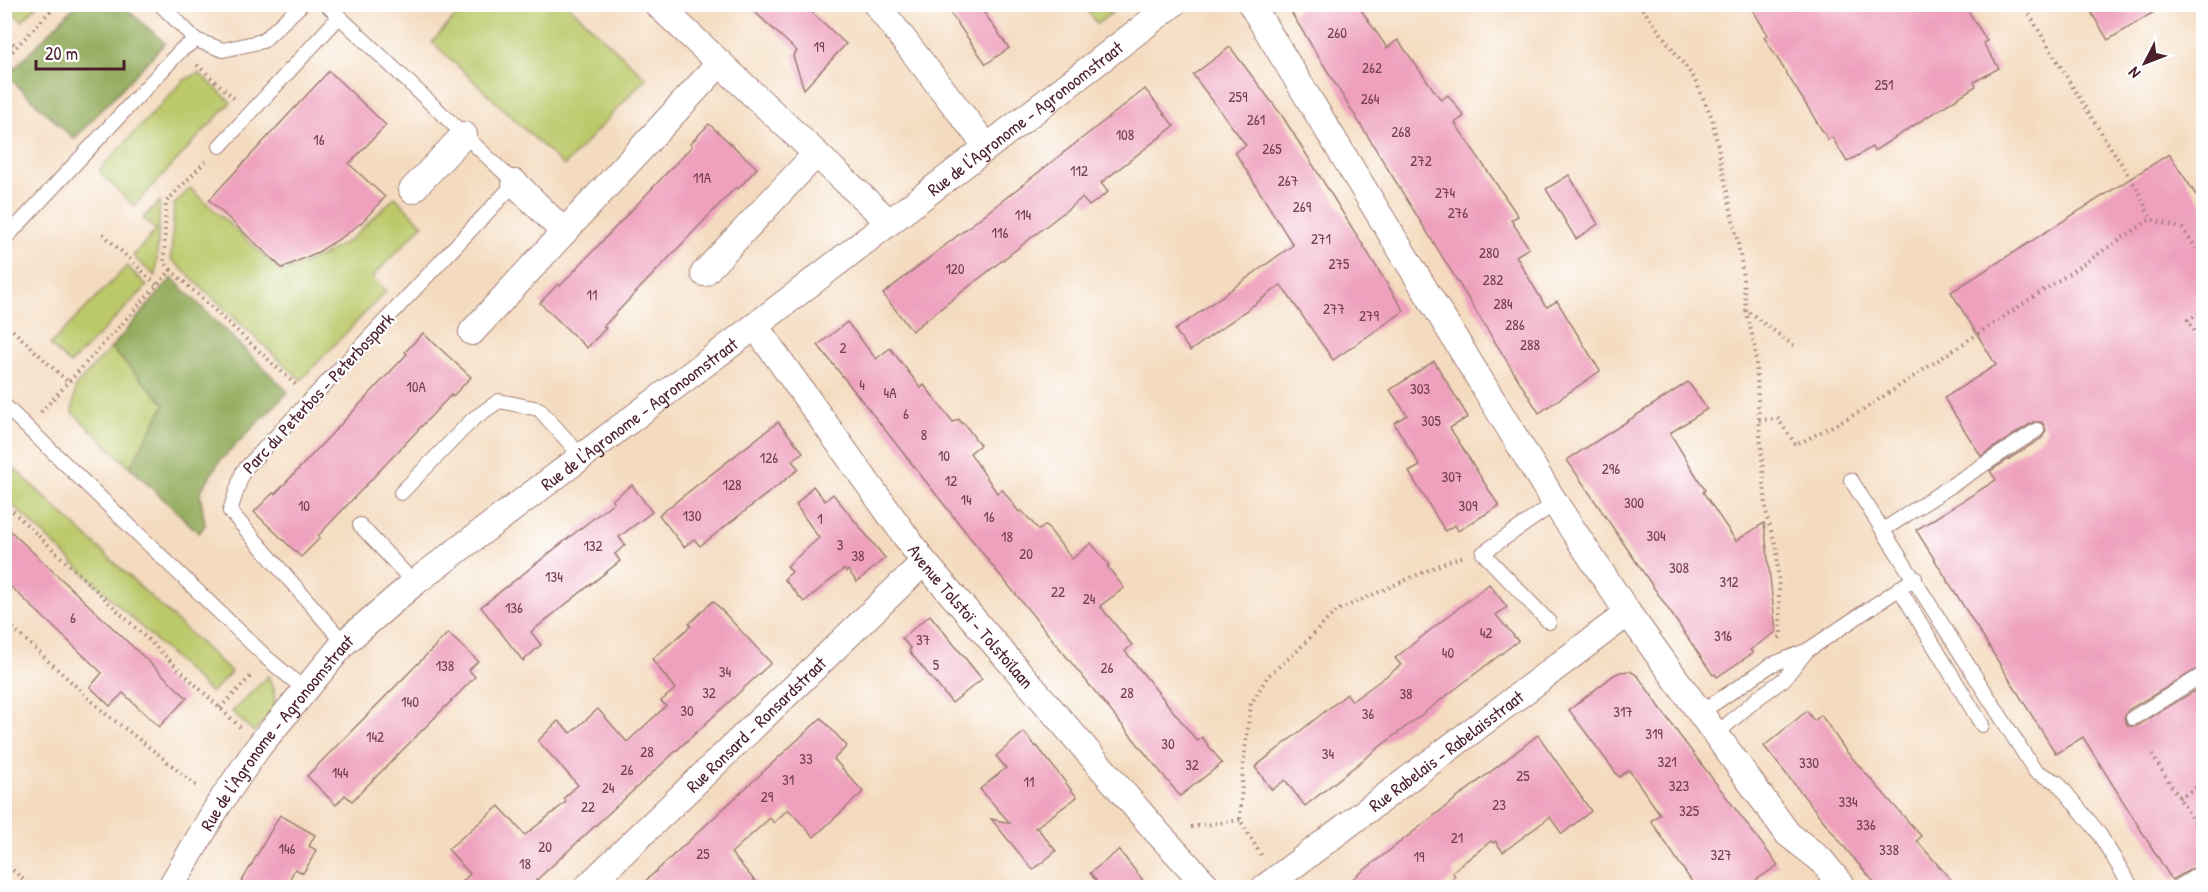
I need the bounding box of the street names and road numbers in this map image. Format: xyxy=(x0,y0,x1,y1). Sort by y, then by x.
street label: Rue de l'Agronome - Agronoomstraat xyxy=(922,34,1128,201)
street label: Parc du Peterbos - Peterbospark xyxy=(236,306,400,479)
street label: Rue de l'Agronome - Agronoomstraat xyxy=(535,331,743,496)
street label: Avenue Tolstoï - Tolstoïlaan xyxy=(903,539,1040,694)
street label: Rue de l'Agronome - Agronoomstraat xyxy=(194,628,359,835)
street label: Rue Ronsard - Ronsardstraat xyxy=(680,650,832,798)
street label: Rue Rabelais - Rabelaisstraat xyxy=(1363,683,1529,817)

